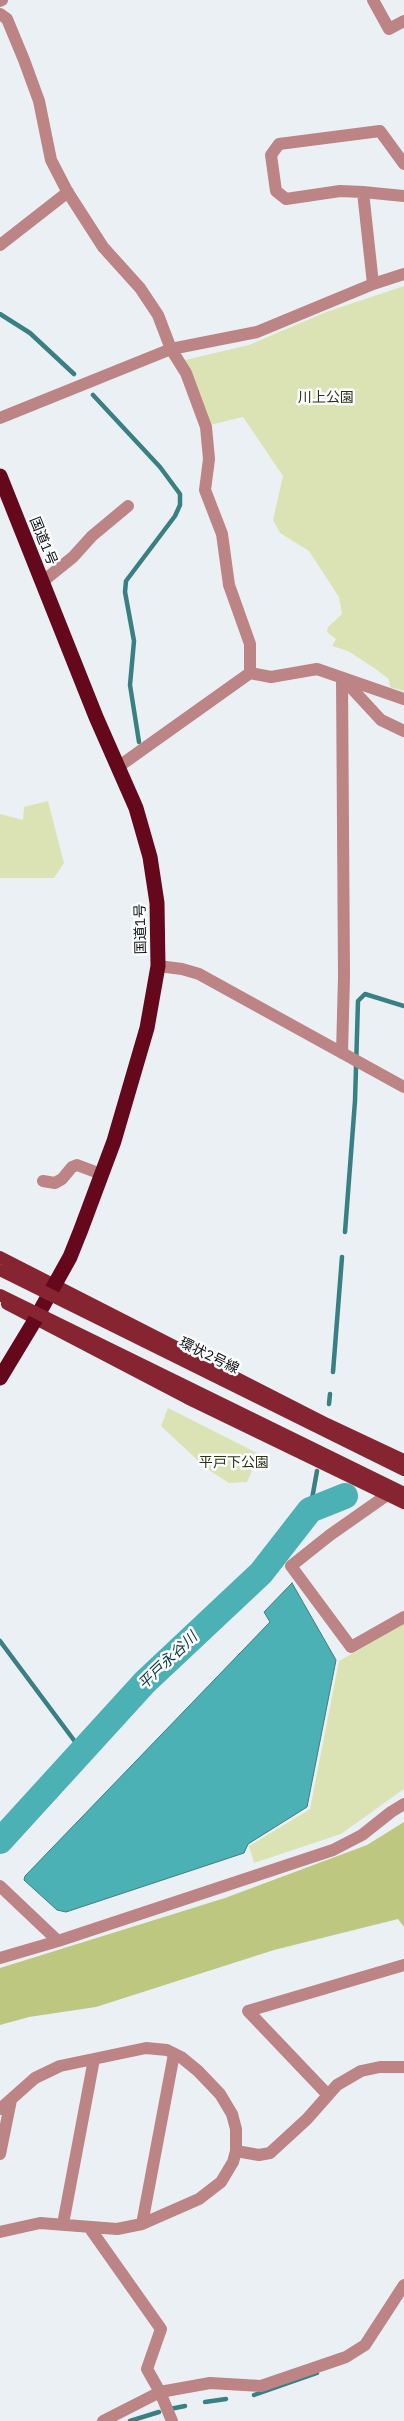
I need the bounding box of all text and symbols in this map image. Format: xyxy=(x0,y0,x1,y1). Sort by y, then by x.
park label: 川上公園 xyxy=(298,390,354,406)
street label: 国道1号 xyxy=(26,514,60,568)
street label: 国道1号 xyxy=(132,904,150,954)
street label: 環状2号線 xyxy=(176,1334,242,1378)
park label: 平戸下公園 xyxy=(199,1455,269,1471)
water label: 平戸永谷川 xyxy=(135,1628,201,1694)

